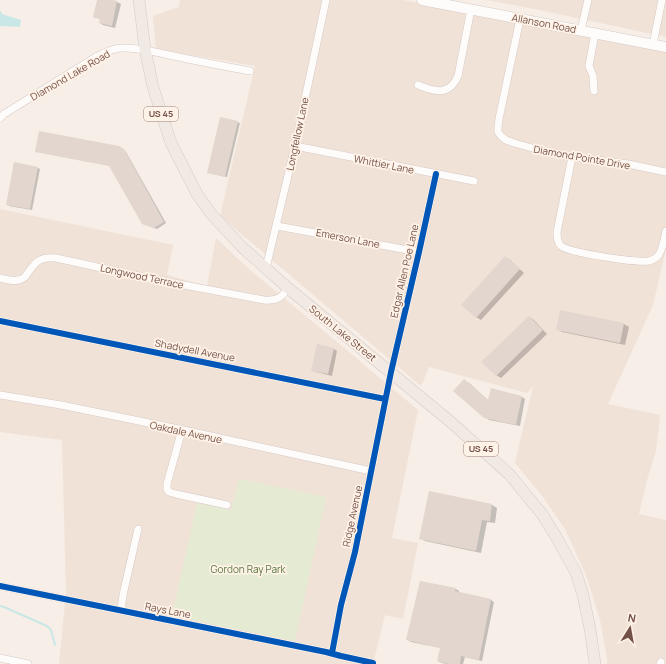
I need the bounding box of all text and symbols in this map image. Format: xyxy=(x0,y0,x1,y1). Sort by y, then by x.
street label: Allanson Road xyxy=(511,10,577,36)
street label: Diamond Lake Road xyxy=(28,46,112,104)
street label: Longfellow Lane xyxy=(282,96,312,172)
road number: US 45 xyxy=(144,107,178,121)
street label: Diamond Pointe Drive xyxy=(533,142,632,172)
street label: Whittier Lane xyxy=(353,151,416,177)
street label: Edgar Allen Poe Lane xyxy=(386,223,422,319)
street label: Emerson Lane xyxy=(315,225,381,251)
street label: Longwood Terrace xyxy=(99,260,185,292)
street label: South Lake Street xyxy=(306,302,380,364)
street label: Shadydell Avenue xyxy=(154,335,236,365)
street label: Oakdale Avenue xyxy=(149,418,224,447)
road number: US 45 xyxy=(464,442,498,456)
street label: Ridge Avenue xyxy=(339,484,365,548)
park label: Gordon Ray Park xyxy=(210,562,287,576)
street label: Rays Lane xyxy=(144,599,192,621)
north arrow xyxy=(610,608,650,648)
text: N xyxy=(627,610,637,626)

